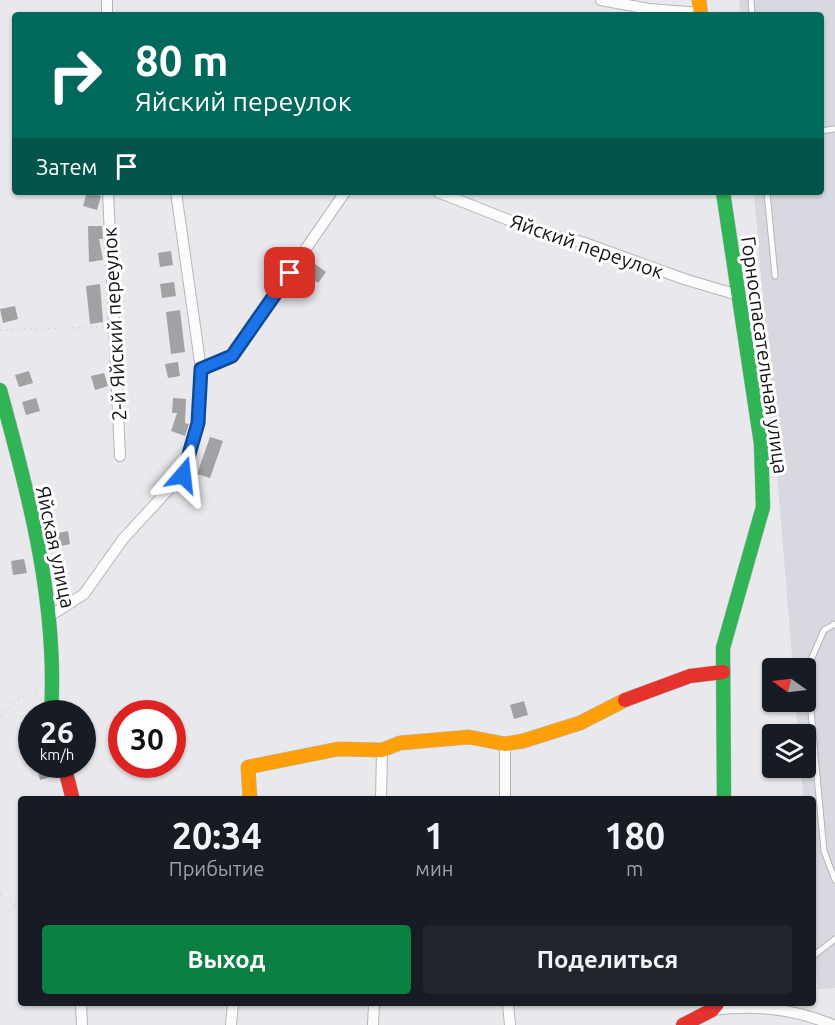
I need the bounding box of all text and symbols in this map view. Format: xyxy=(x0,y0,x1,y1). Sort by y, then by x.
icon: right xyxy=(36,36,114,114)
text: 80 m xyxy=(135,37,229,84)
text: Яйский переулок xyxy=(135,86,352,116)
icon: arrive xyxy=(110,150,143,183)
text: Затем xyxy=(36,154,98,179)
street label: Яйский переулок xyxy=(507,209,667,283)
street label: 2-й Яйский переулок xyxy=(97,227,131,421)
street label: Горноспасательная улица xyxy=(737,235,793,475)
pin xyxy=(264,247,315,298)
icon: arrive xyxy=(273,256,306,289)
position arrow xyxy=(151,443,215,507)
street label: Яйская улица xyxy=(32,484,80,610)
north arrow xyxy=(762,658,816,712)
map controls xyxy=(762,658,816,778)
speed limit sign: 30 xyxy=(108,700,186,778)
text: 26 xyxy=(40,715,74,749)
button: layers xyxy=(762,724,816,778)
text: km/h xyxy=(40,746,74,763)
text: 20:34 xyxy=(172,815,262,856)
text: 1 xyxy=(424,815,445,856)
text: 180 xyxy=(604,815,665,856)
text: Прибытие xyxy=(169,857,265,880)
text: мин xyxy=(415,857,453,880)
text: m xyxy=(626,857,643,880)
button: Выход xyxy=(42,925,411,994)
button: Поделиться xyxy=(423,925,792,994)

